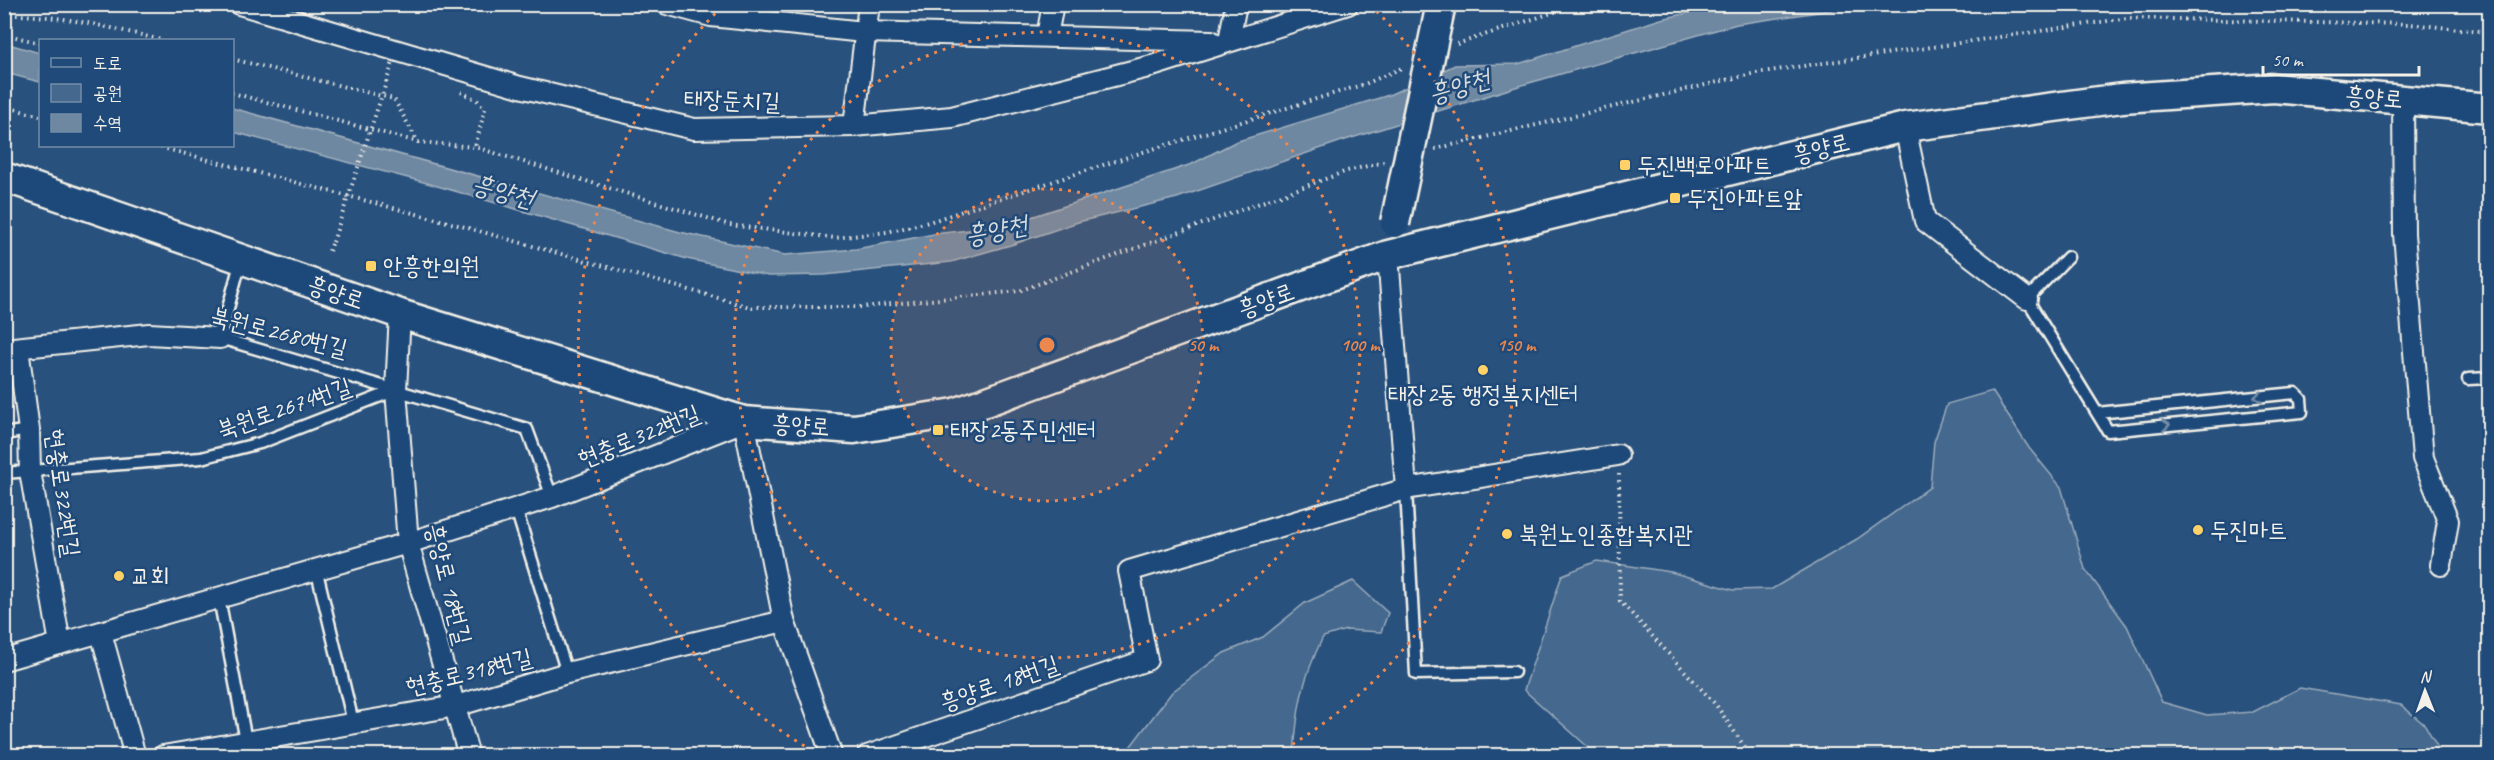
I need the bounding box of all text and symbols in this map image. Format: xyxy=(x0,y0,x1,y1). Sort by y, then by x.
legend xyxy=(39,39,234,147)
scale bar xyxy=(2263,39,2419,77)
text: 50 m xyxy=(2272,49,2305,71)
text: 도로 xyxy=(93,52,122,74)
water label: 흥양천 xyxy=(1424,61,1497,111)
street label: 흥양로 xyxy=(2344,80,2404,114)
text: 공원 xyxy=(93,82,122,104)
street label: 태장둔치길 xyxy=(683,83,781,117)
text: 수역 xyxy=(93,112,122,134)
street label: 흥양로 xyxy=(1789,126,1853,170)
place label: 두진백로아파트 xyxy=(1637,150,1772,180)
marker: 두진백로아파트 xyxy=(1618,158,1632,172)
water label: 흥양천 xyxy=(468,167,541,216)
place label: 두진아파트앞 xyxy=(1687,183,1803,213)
marker: 두진아파트앞 xyxy=(1668,191,1682,205)
water label: 흥양천 xyxy=(962,207,1033,252)
place label: 안흥한의원 xyxy=(383,251,480,281)
marker: 안흥한의원 xyxy=(364,259,378,273)
street label: 흥양로 xyxy=(304,268,368,316)
street label: 흥양로 xyxy=(1234,276,1298,324)
street label: 북원로2680번길 xyxy=(208,301,350,363)
text: 50 m xyxy=(1188,334,1220,356)
text: 100 m xyxy=(1341,334,1381,356)
text: 150 m xyxy=(1497,334,1537,356)
centre of rings xyxy=(1037,335,1057,355)
marker: 태장2동 행정복지센터 xyxy=(1476,363,1490,377)
street label: 북원로2674번길 xyxy=(213,371,355,445)
place label: 태장2동 행정복지센터 xyxy=(1388,379,1578,409)
one-way arrow xyxy=(2253,390,2262,403)
street label: 현충로322번길 xyxy=(574,398,704,474)
street label: 흥양로 xyxy=(771,408,831,442)
place label: 태장2동주민센터 xyxy=(950,415,1096,445)
one-way arrow xyxy=(2161,419,2170,432)
marker: 태장2동주민센터 xyxy=(931,423,945,437)
street label: 현충로322번길 xyxy=(39,427,87,559)
place label: 두진마트 xyxy=(2210,515,2287,545)
place label: 북원노인종합복지관 xyxy=(1519,519,1693,549)
street label: 흥양로 18번길 xyxy=(419,520,479,648)
marker: 두진마트 xyxy=(2191,523,2205,537)
marker: 북원노인종합복지관 xyxy=(1500,527,1514,541)
place label: 교회 xyxy=(131,561,170,591)
marker: 교회 xyxy=(112,569,126,583)
street label: 현충로318번길 xyxy=(403,642,535,702)
street label: 흥양로 18번길 xyxy=(936,649,1062,717)
north arrow xyxy=(2395,661,2455,721)
text: N xyxy=(2420,667,2433,687)

